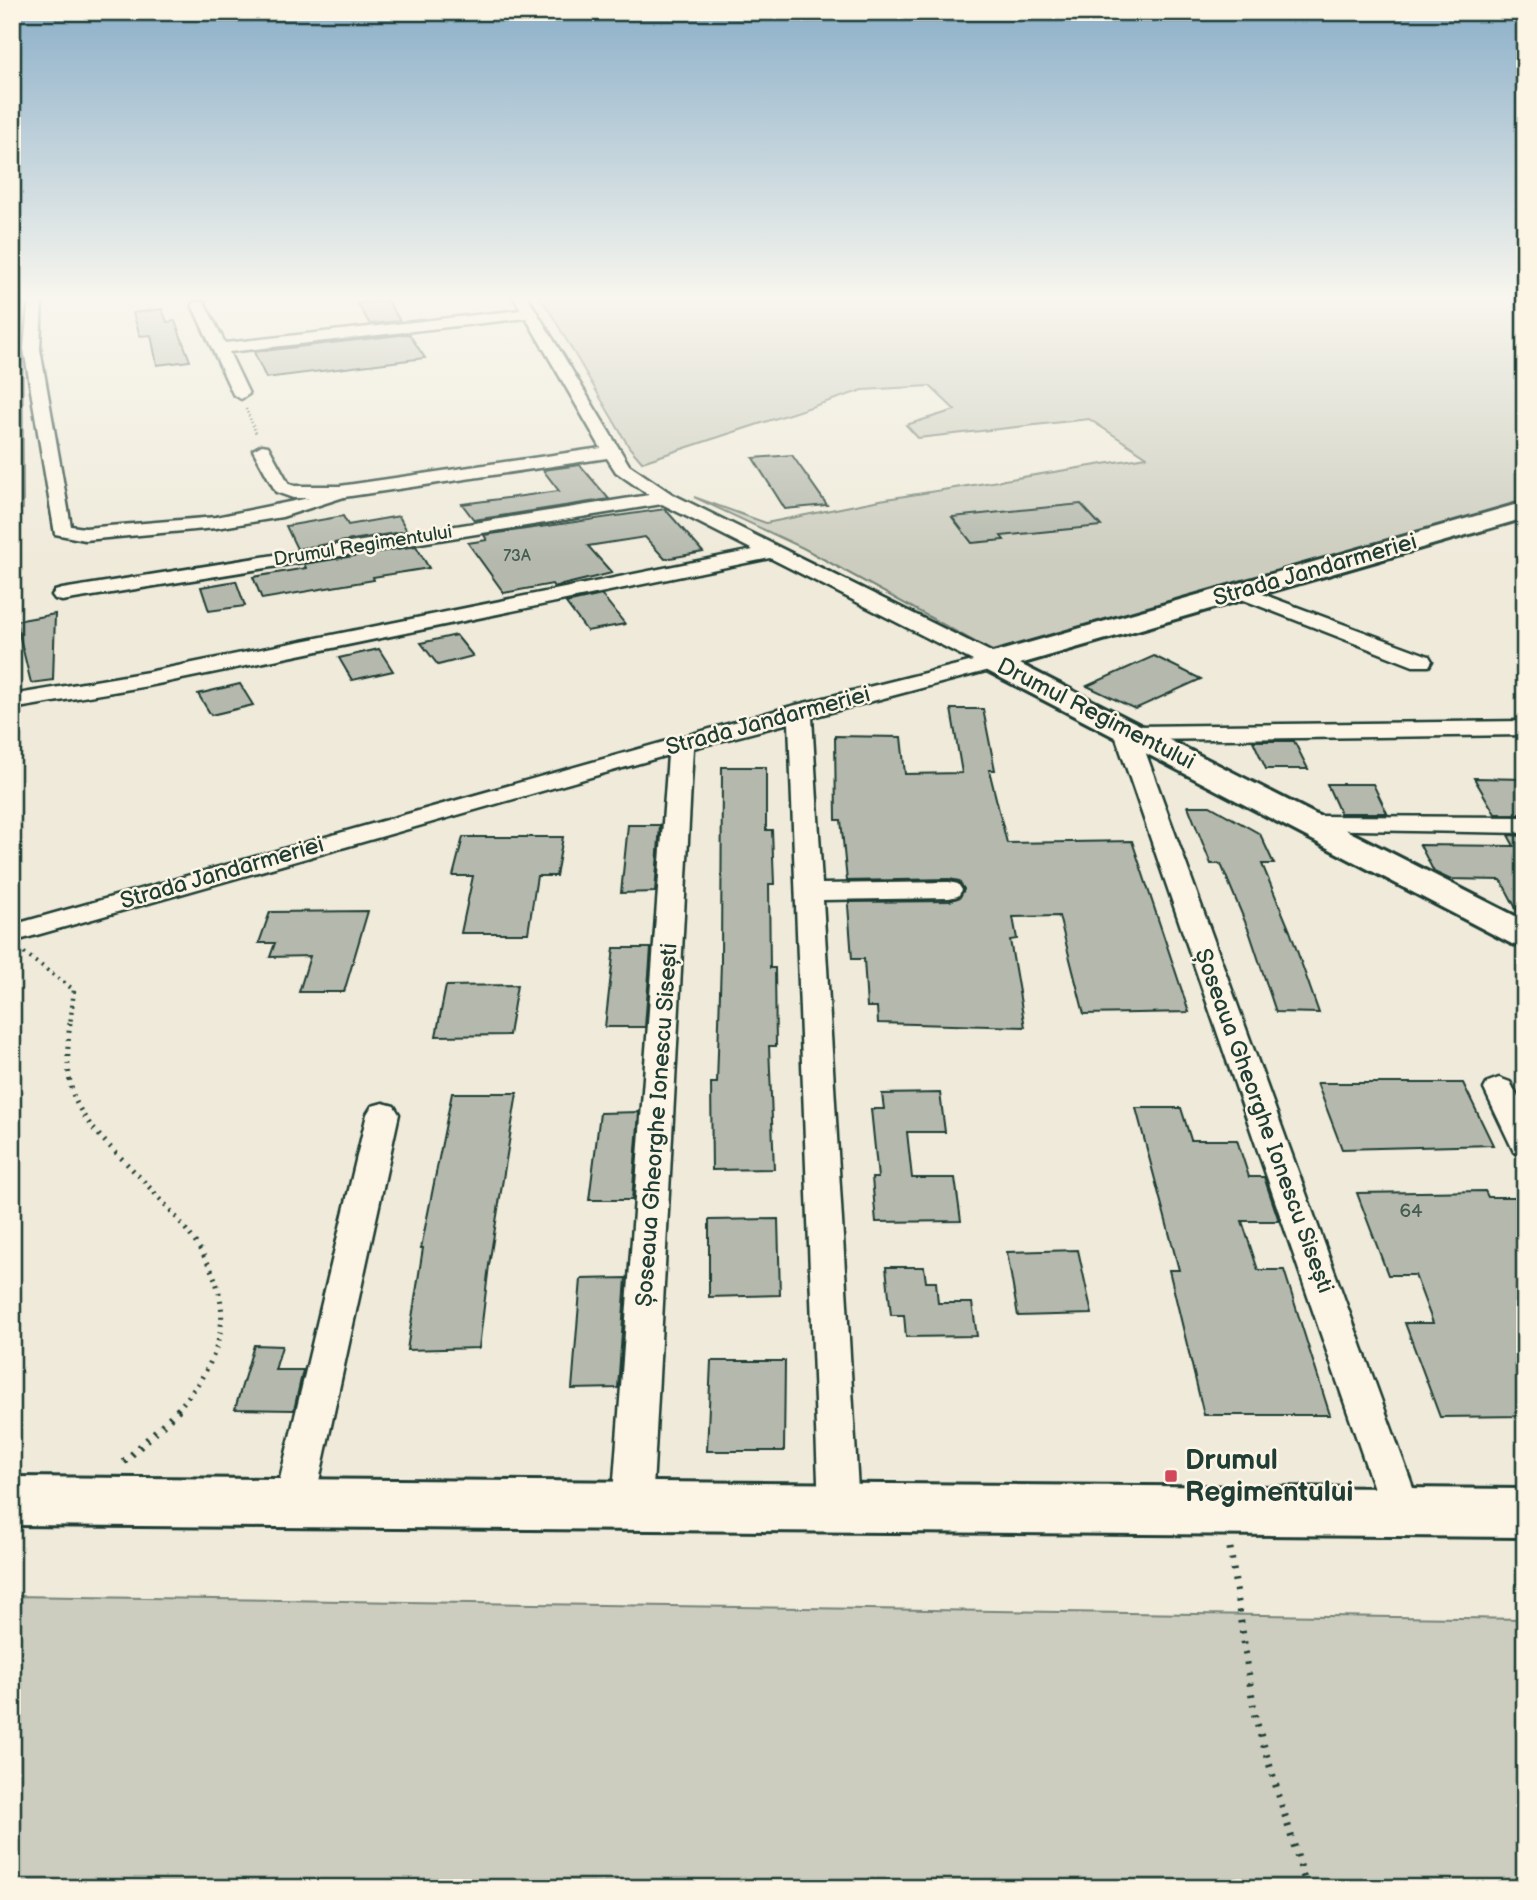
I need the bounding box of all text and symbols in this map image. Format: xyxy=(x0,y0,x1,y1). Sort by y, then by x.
street label: Drumul Regimentului xyxy=(272,521,454,571)
street label: Strada Jandarmeriei xyxy=(1210,528,1420,612)
house number: 73A xyxy=(503,547,531,566)
street label: Drumul Regimentului xyxy=(992,652,1200,776)
street label: Strada Jandarmeriei xyxy=(663,680,873,762)
street label: Strada Jandarmeriei xyxy=(117,831,327,915)
street label: Șoseaua Gheorghe Ionescu Sisești xyxy=(630,942,684,1308)
street label: Șoseaua Gheorghe Ionescu Sisești xyxy=(1189,945,1339,1297)
house number: 64 xyxy=(1399,1200,1423,1223)
place label: Drumul Regimentului xyxy=(1185,1444,1353,1509)
marker: Drumul Regimentului xyxy=(1163,1468,1179,1484)

